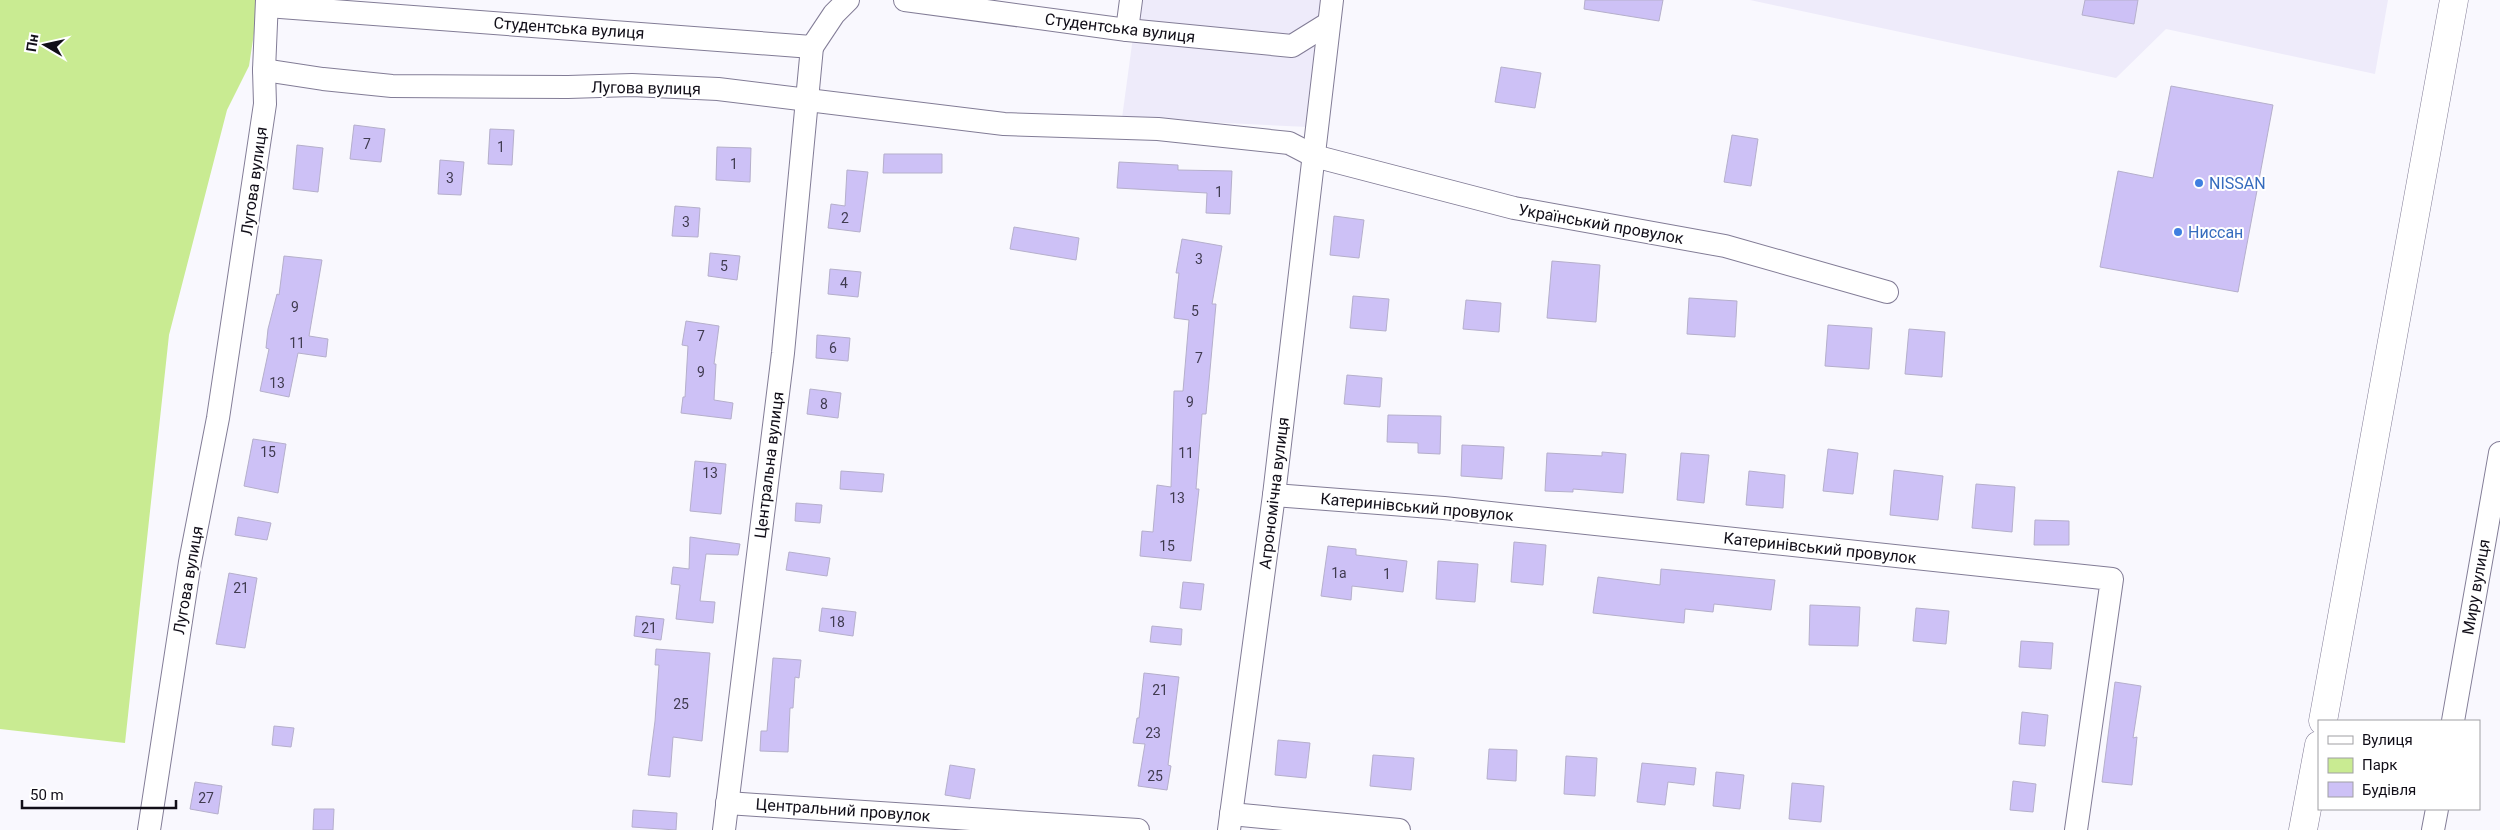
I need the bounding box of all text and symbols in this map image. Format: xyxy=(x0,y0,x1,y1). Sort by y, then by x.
street label: Студентська вулиця xyxy=(1044,9,1196,47)
street label: Студентська вулиця xyxy=(493,13,645,43)
north arrow xyxy=(20,20,70,70)
text: Пн xyxy=(23,33,41,53)
street label: Лугова вулиця xyxy=(591,78,701,98)
street label: Лугова вулиця xyxy=(237,125,271,237)
house number: 7 xyxy=(363,136,371,152)
house number: 1 xyxy=(497,139,505,155)
house number: 1 xyxy=(730,156,738,172)
house number: 3 xyxy=(446,170,454,186)
place label: NISSAN xyxy=(2209,174,2266,193)
marker: NISSAN xyxy=(2193,177,2205,189)
house number: 1 xyxy=(1215,184,1223,200)
street label: Український провулок xyxy=(1517,200,1686,248)
house number: 2 xyxy=(841,210,849,226)
house number: 3 xyxy=(682,214,690,230)
place label: Ниссан xyxy=(2188,223,2243,242)
marker: Ниссан xyxy=(2172,226,2184,238)
house number: 3 xyxy=(1195,251,1203,267)
house number: 5 xyxy=(720,258,728,274)
house number: 4 xyxy=(840,275,848,291)
house number: 9 xyxy=(291,299,299,315)
house number: 5 xyxy=(1191,303,1199,319)
house number: 7 xyxy=(697,328,705,344)
house number: 11 xyxy=(289,335,305,351)
house number: 6 xyxy=(829,340,837,356)
house number: 7 xyxy=(1195,350,1203,366)
house number: 9 xyxy=(697,364,705,380)
house number: 13 xyxy=(269,375,285,391)
street label: Центральна вулиця xyxy=(751,390,787,540)
house number: 9 xyxy=(1186,394,1194,410)
house number: 8 xyxy=(820,396,828,412)
street label: Агрономічна вулиця xyxy=(1255,416,1293,570)
house number: 15 xyxy=(260,444,276,460)
house number: 11 xyxy=(1178,445,1194,461)
house number: 13 xyxy=(702,465,718,481)
street label: Катеринівський провулок xyxy=(1320,489,1515,525)
house number: 13 xyxy=(1169,490,1185,506)
street label: Лугова вулиця xyxy=(169,524,207,636)
street label: Катеринівський провулок xyxy=(1723,528,1918,568)
house number: 15 xyxy=(1159,538,1175,554)
street label: Миру вулиця xyxy=(2458,538,2494,636)
house number: 1а xyxy=(1331,565,1347,581)
house number: 1 xyxy=(1383,566,1391,582)
house number: 21 xyxy=(233,580,249,596)
house number: 18 xyxy=(829,614,845,630)
house number: 21 xyxy=(641,620,657,636)
house number: 21 xyxy=(1152,682,1168,698)
house number: 25 xyxy=(673,696,689,712)
legend xyxy=(2318,720,2480,810)
house number: 23 xyxy=(1145,725,1161,741)
text: Вулиця xyxy=(2362,731,2413,749)
text: Парк xyxy=(2362,756,2397,774)
house number: 25 xyxy=(1147,768,1163,784)
scale bar xyxy=(22,778,176,810)
text: Будівля xyxy=(2362,781,2416,799)
text: 50 m xyxy=(30,786,64,804)
house number: 27 xyxy=(198,790,214,806)
street label: Центральний провулок xyxy=(755,794,931,826)

